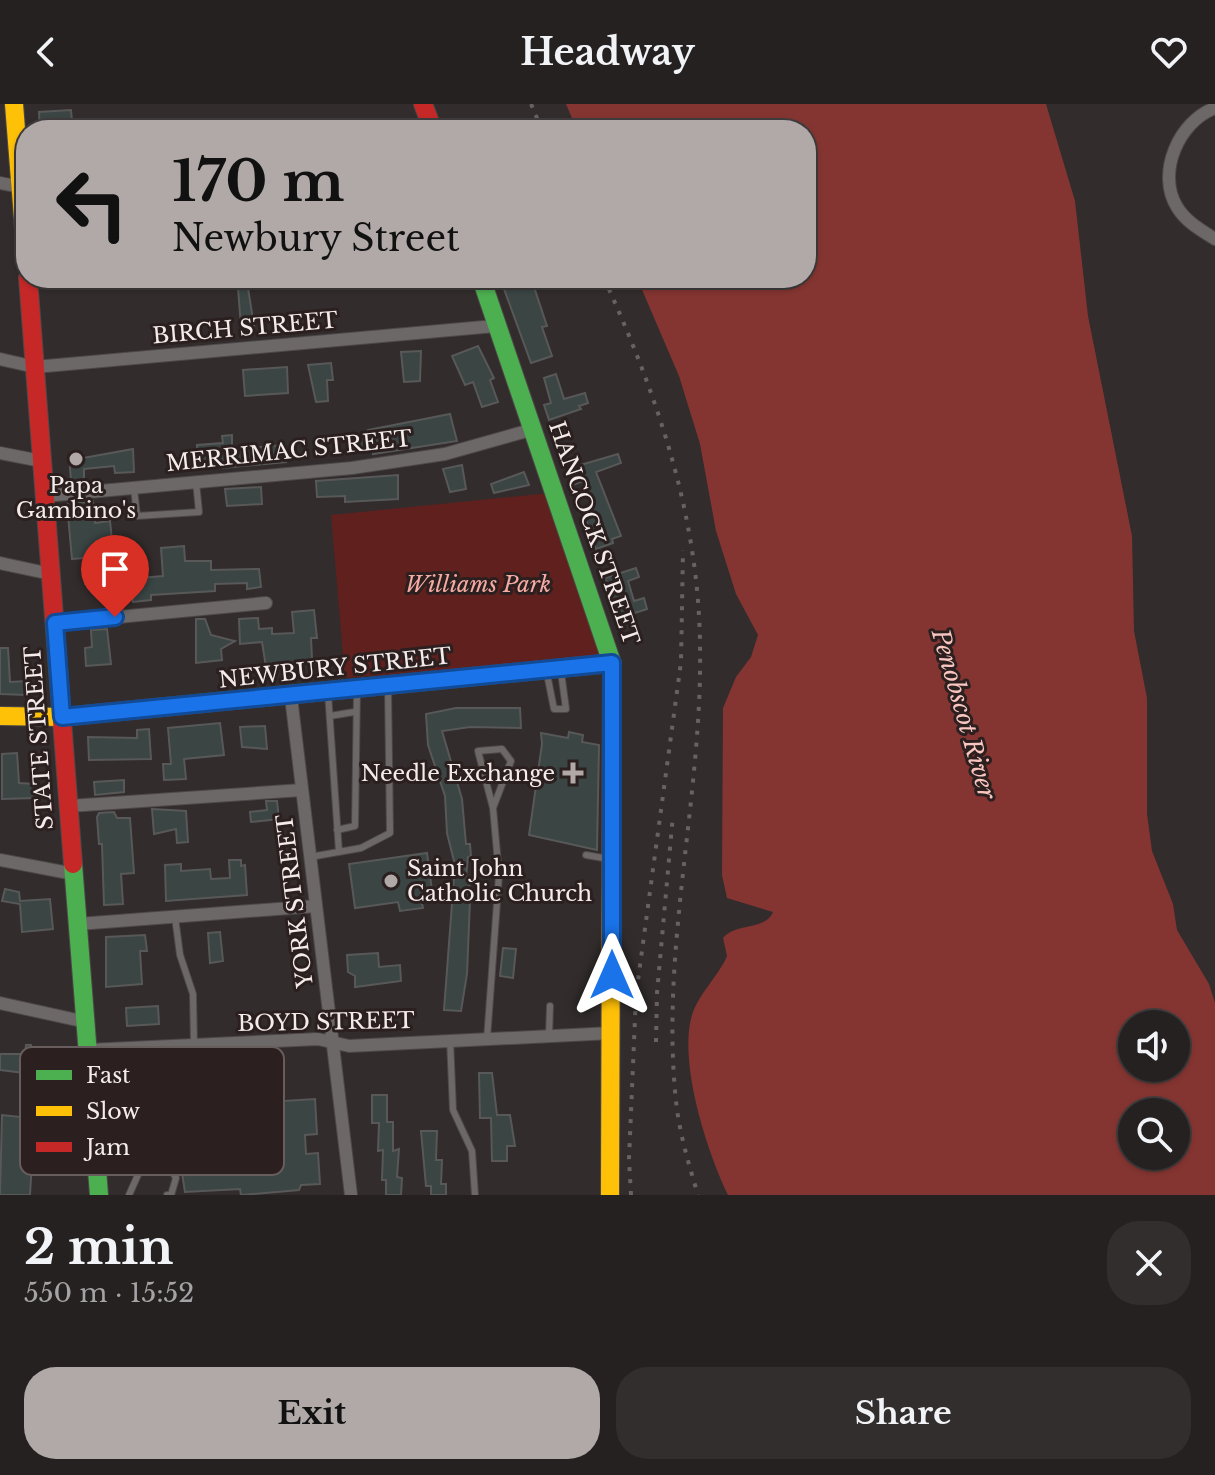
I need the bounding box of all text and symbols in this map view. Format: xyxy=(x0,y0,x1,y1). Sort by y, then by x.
icon: back xyxy=(24,30,68,74)
text: Headway xyxy=(520,30,695,75)
icon: heart xyxy=(1147,30,1191,74)
text: 170 m xyxy=(172,147,344,216)
icon: left xyxy=(40,152,144,256)
text: Newbury Street xyxy=(172,216,460,261)
street label: BIRCH STREET xyxy=(151,306,339,350)
street label: HANCOCK STREET xyxy=(543,418,645,649)
street label: MERRIMAC STREET xyxy=(165,425,414,477)
marker: Papa Gambino's xyxy=(67,450,85,468)
place label: Papa Gambino's xyxy=(16,472,136,524)
pin xyxy=(81,535,149,617)
icon: arrive xyxy=(93,547,137,591)
park label: Williams Park xyxy=(405,571,551,598)
water label: Penobscot River xyxy=(926,624,1002,804)
street label: NEWBURY STREET xyxy=(217,642,453,694)
street label: STATE STREET xyxy=(19,645,59,831)
place label: Needle Exchange xyxy=(361,760,555,787)
marker: Needle Exchange xyxy=(562,762,584,784)
street label: YORK STREET xyxy=(271,812,319,990)
place label: Saint John Catholic Church xyxy=(407,855,592,907)
marker: Saint John Catholic Church xyxy=(382,872,400,890)
position arrow xyxy=(570,933,654,1017)
street label: BOYD STREET xyxy=(237,1007,415,1037)
map controls xyxy=(1118,1010,1190,1170)
button: sound xyxy=(1118,1010,1190,1082)
legend xyxy=(20,1047,284,1175)
text: Fast xyxy=(86,1062,131,1089)
text: Slow xyxy=(86,1098,140,1125)
button: search xyxy=(1118,1098,1190,1170)
text: Jam xyxy=(83,1134,130,1161)
text: 2 min xyxy=(24,1217,173,1277)
button: close xyxy=(1107,1221,1191,1305)
text: 550 m · 15:52 xyxy=(24,1277,194,1309)
button: Exit xyxy=(24,1367,600,1459)
button: Share xyxy=(616,1367,1191,1459)

